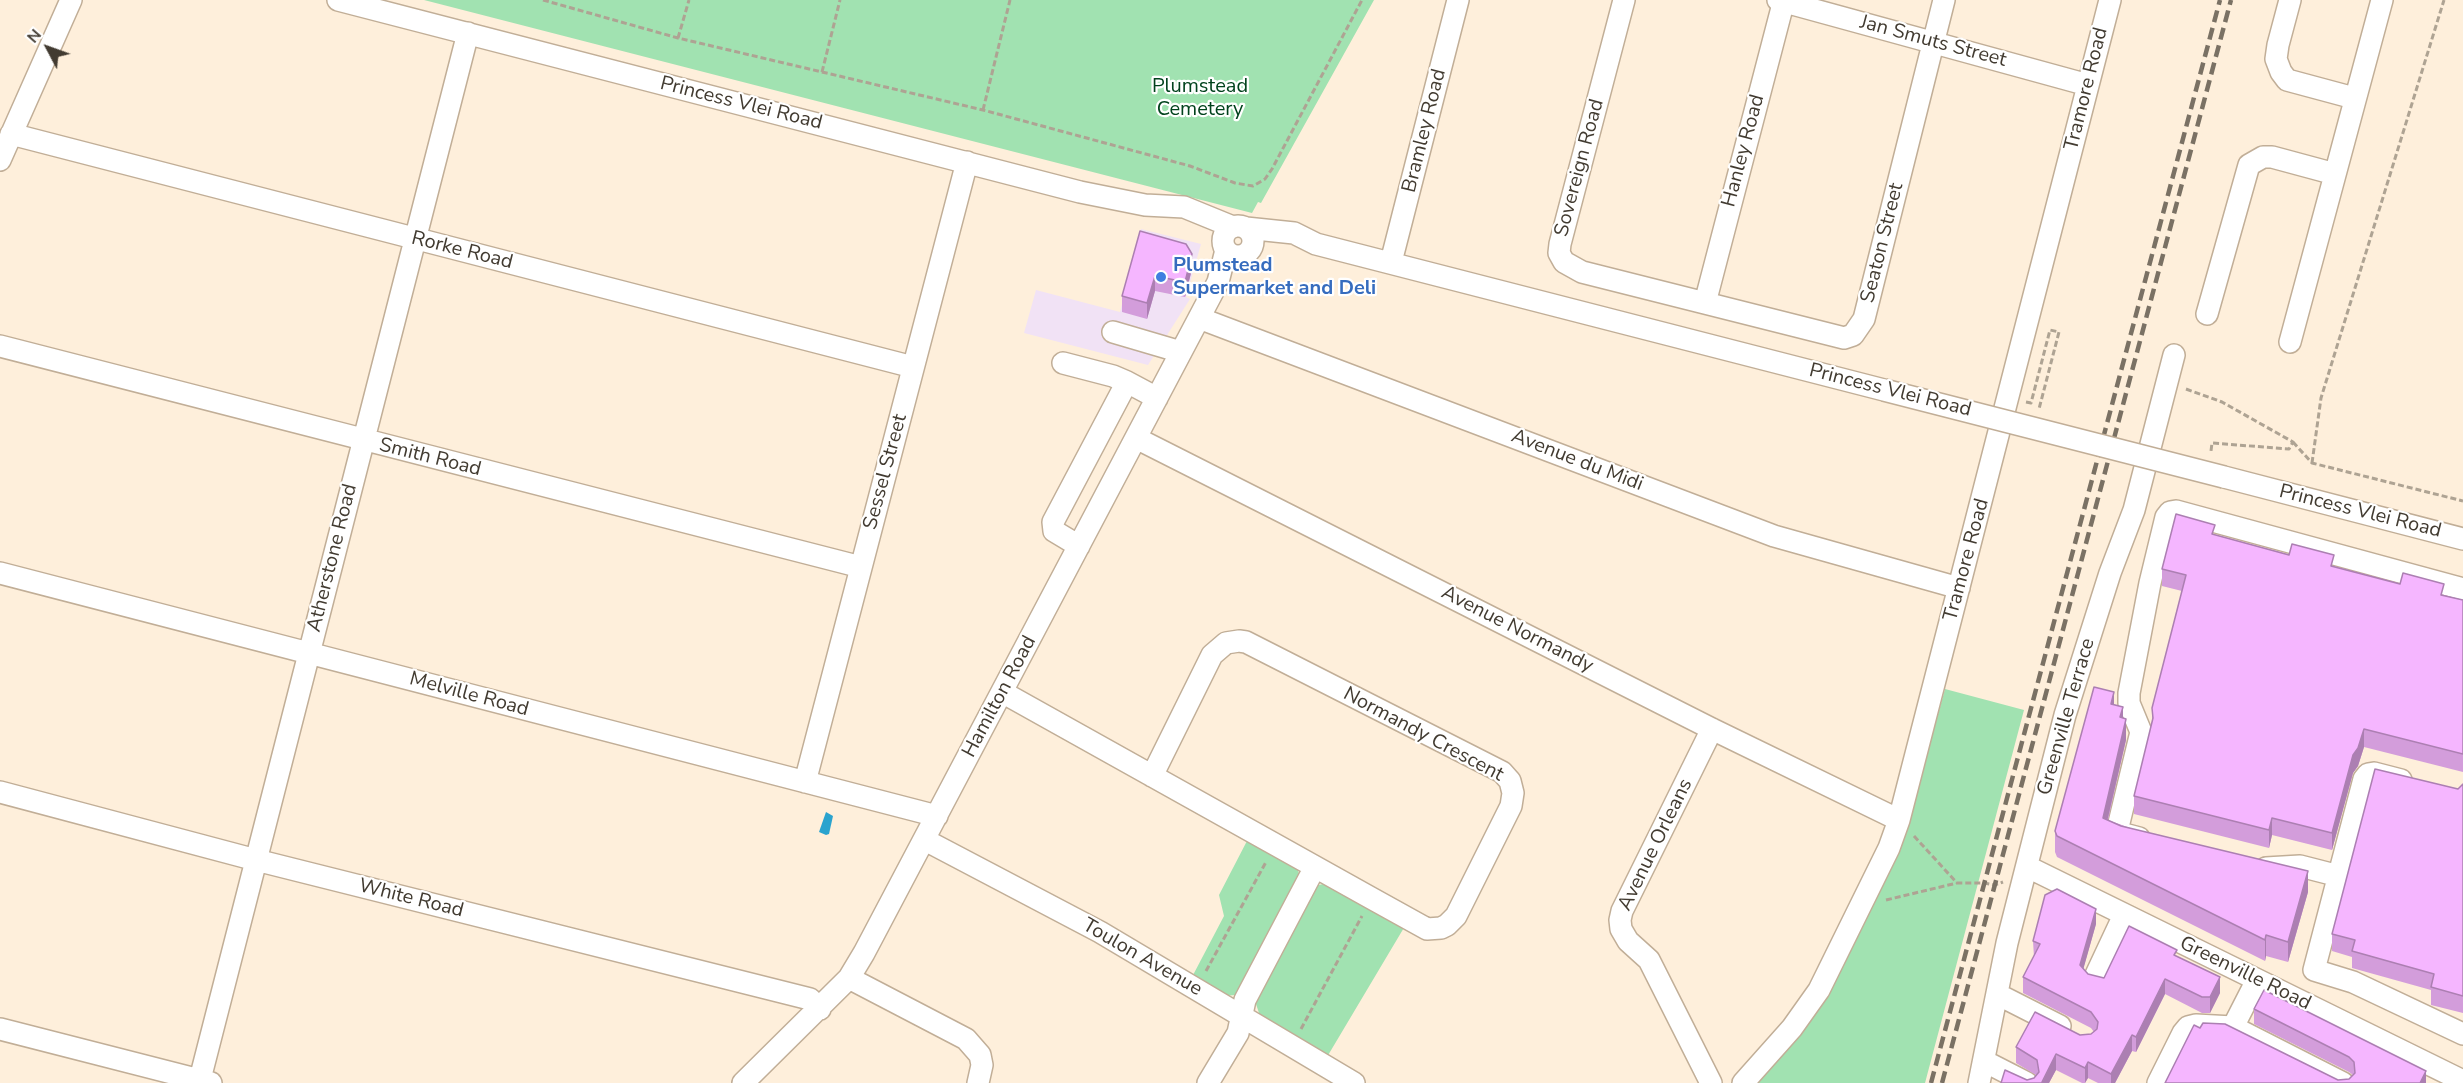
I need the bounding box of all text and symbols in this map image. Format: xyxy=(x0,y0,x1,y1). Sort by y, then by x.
street label: Jan Smuts Street xyxy=(1857,11,2009,73)
north arrow xyxy=(18,18,78,78)
text: N xyxy=(22,24,47,48)
street label: Tramore Road xyxy=(2060,25,2114,153)
street label: Bramley Road xyxy=(1398,67,1452,195)
street label: Princess Vlei Road xyxy=(657,72,825,136)
park label: Plumstead Cemetery xyxy=(1152,75,1248,122)
street label: Hanley Road xyxy=(1717,92,1771,210)
street label: Sovereign Road xyxy=(1550,97,1610,239)
street label: Seaton Street xyxy=(1857,181,1909,305)
street label: Rorke Road xyxy=(409,227,515,275)
place label: Plumstead Supermarket and Deli xyxy=(1173,254,1376,301)
marker: Plumstead Supermarket and Deli xyxy=(1154,270,1168,284)
street label: Princess Vlei Road xyxy=(1806,359,1974,423)
street label: Sessel Street xyxy=(859,412,913,532)
street label: Avenue du Midi xyxy=(1508,425,1646,497)
street label: Smith Road xyxy=(377,434,483,482)
street label: Princess Vlei Road xyxy=(2276,480,2444,544)
street label: Atherstone Road xyxy=(303,482,363,634)
street label: Tramore Road xyxy=(1939,496,1995,624)
street label: Avenue Normandy xyxy=(1437,581,1597,679)
street label: Hamilton Road xyxy=(958,632,1042,762)
street label: Greenville Terrace xyxy=(2033,636,2101,798)
street label: Melville Road xyxy=(407,668,531,722)
street label: Normandy Crescent xyxy=(1339,683,1507,787)
street label: Avenue Orleans xyxy=(1614,775,1698,915)
street label: White Road xyxy=(356,874,466,924)
street label: Toulon Avenue xyxy=(1078,914,1206,1002)
street label: Greenville Road xyxy=(2175,932,2315,1016)

